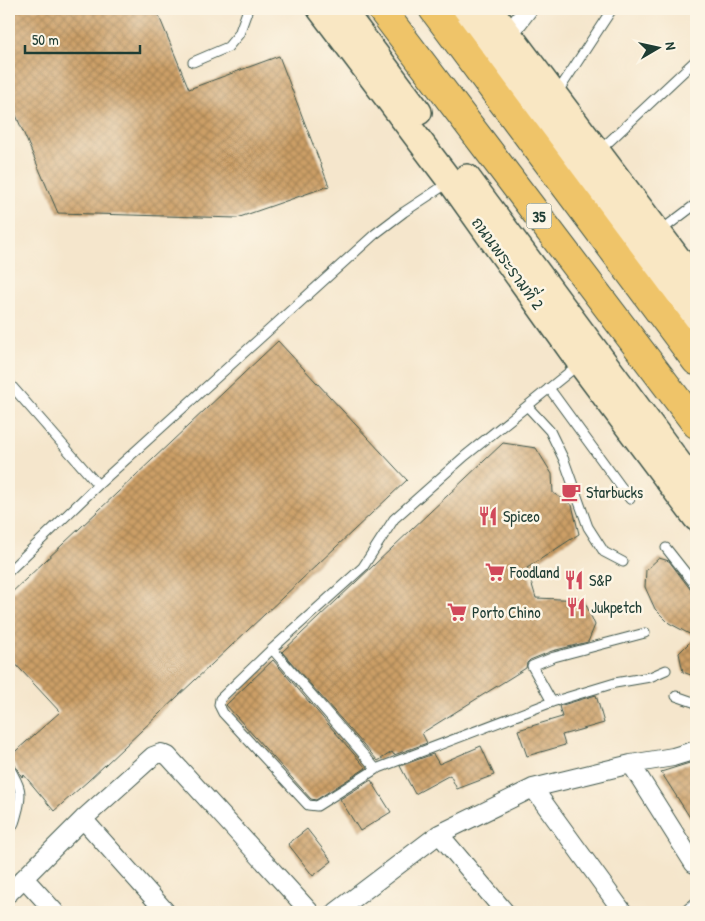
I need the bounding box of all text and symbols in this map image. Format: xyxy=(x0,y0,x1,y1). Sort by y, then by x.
scale bar xyxy=(25,22,140,54)
north arrow xyxy=(632,22,682,72)
text: 50 m xyxy=(32,29,59,50)
text: N xyxy=(661,41,681,52)
road number: 35 xyxy=(526,204,552,228)
street label: ถนนพระรามที่ 2 xyxy=(467,210,553,314)
cafe icon: Starbucks xyxy=(560,481,582,503)
place label: Starbucks xyxy=(586,481,643,503)
restaurant icon: Spiceo xyxy=(477,505,499,527)
place label: Spiceo xyxy=(503,505,540,527)
supermarket icon: Foodland xyxy=(484,561,506,583)
place label: Foodland xyxy=(509,561,559,583)
restaurant icon: S&P xyxy=(563,569,585,591)
place label: S&P xyxy=(589,569,613,591)
restaurant icon: Jukpetch xyxy=(565,596,587,618)
place label: Jukpetch xyxy=(591,596,642,618)
supermarket icon: Porto Chino xyxy=(446,601,468,623)
place label: Porto Chino xyxy=(472,601,541,623)

